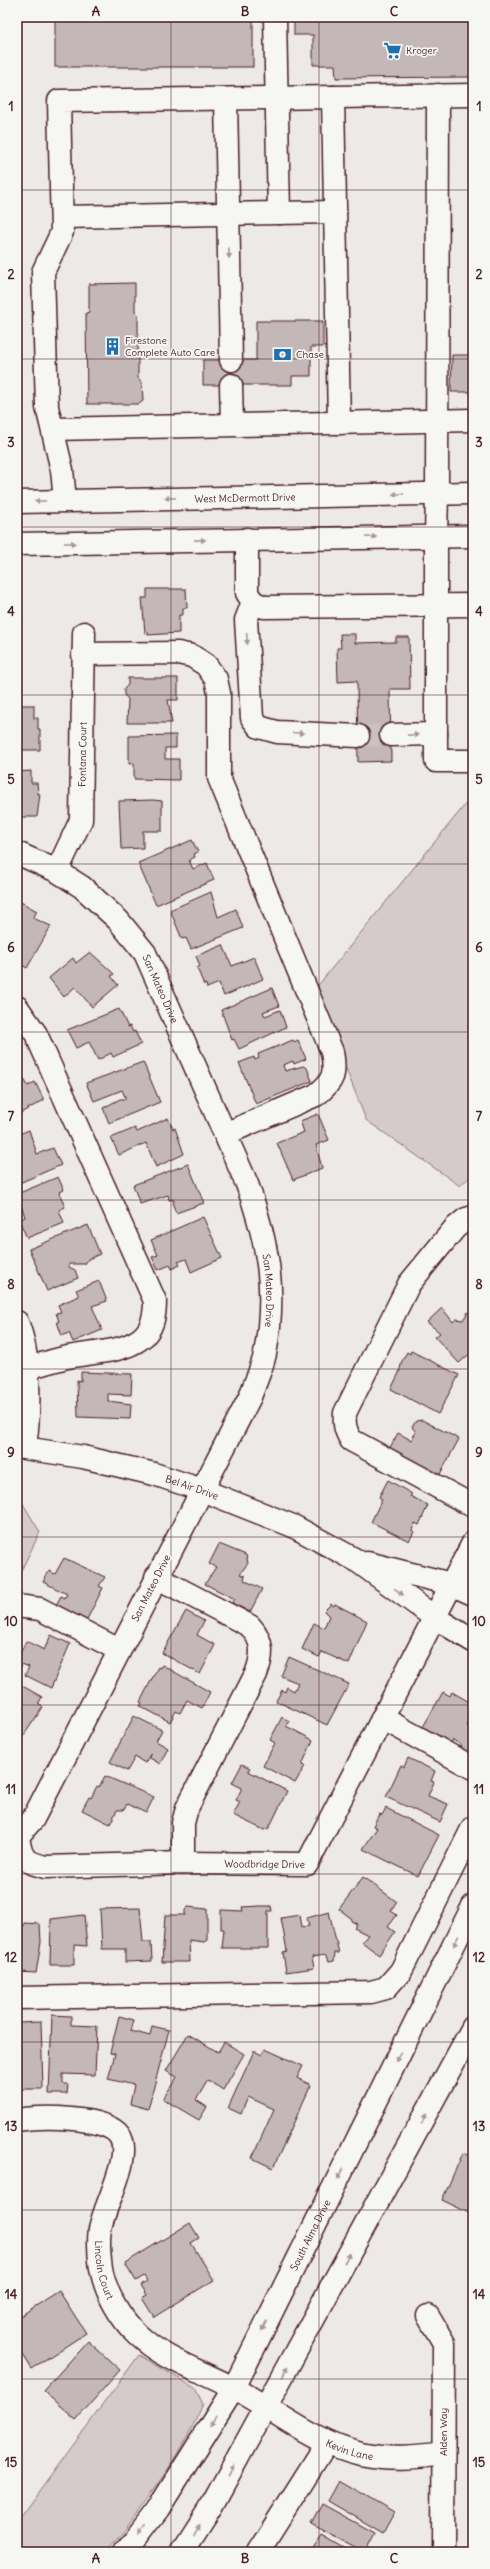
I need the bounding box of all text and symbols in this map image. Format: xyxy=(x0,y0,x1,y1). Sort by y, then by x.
text: A xyxy=(92,3,101,20)
text: B xyxy=(241,3,250,20)
text: C xyxy=(390,3,399,20)
supermarket icon: Kroger xyxy=(383,40,403,60)
place label: Kroger xyxy=(406,44,437,57)
text: 1 xyxy=(8,98,14,115)
text: 1 xyxy=(476,98,482,115)
one-way arrow xyxy=(226,247,232,260)
text: 2 xyxy=(7,266,15,283)
text: 2 xyxy=(475,266,483,283)
place label: Firestone Complete Auto Care xyxy=(125,334,215,359)
building icon: Firestone Complete Auto Care xyxy=(102,336,122,356)
bank icon: Chase xyxy=(273,344,293,364)
place label: Chase xyxy=(296,348,324,361)
text: 3 xyxy=(7,434,15,451)
text: 3 xyxy=(475,434,483,451)
street label: West McDermott Drive xyxy=(194,490,296,505)
one-way arrow xyxy=(391,491,404,497)
one-way arrow xyxy=(164,495,176,502)
one-way arrow xyxy=(33,498,46,504)
one-way arrow xyxy=(365,534,378,540)
one-way arrow xyxy=(194,537,207,543)
one-way arrow xyxy=(64,539,76,546)
text: 4 xyxy=(7,603,15,620)
text: 4 xyxy=(475,603,483,620)
one-way arrow xyxy=(243,633,250,645)
street label: Fontana Court xyxy=(75,721,89,787)
one-way arrow xyxy=(292,730,304,737)
one-way arrow xyxy=(407,732,420,738)
text: 5 xyxy=(7,771,15,788)
text: 5 xyxy=(475,771,483,788)
text: 6 xyxy=(7,939,15,956)
text: 6 xyxy=(475,939,483,956)
street label: San Mateo Drive xyxy=(140,952,182,1025)
text: 7 xyxy=(8,1108,15,1125)
text: 7 xyxy=(476,1108,483,1125)
street label: San Mateo Drive xyxy=(260,1253,277,1328)
text: 8 xyxy=(7,1276,15,1293)
text: 8 xyxy=(475,1276,483,1293)
text: 9 xyxy=(7,1444,15,1461)
text: 9 xyxy=(475,1444,483,1461)
street label: Bel Air Drive xyxy=(164,1472,221,1502)
street label: San Mateo Drive xyxy=(129,1552,173,1624)
one-way arrow xyxy=(394,1588,404,1596)
text: 10 xyxy=(4,1613,18,1630)
text: 10 xyxy=(472,1613,486,1630)
text: 11 xyxy=(6,1781,16,1798)
text: 11 xyxy=(474,1781,484,1798)
street label: Woodbridge Drive xyxy=(224,1857,305,1870)
one-way arrow xyxy=(452,1935,459,1947)
text: 12 xyxy=(5,1949,17,1966)
text: 12 xyxy=(473,1949,485,1966)
one-way arrow xyxy=(395,2051,401,2063)
one-way arrow xyxy=(421,2113,427,2125)
text: 13 xyxy=(5,2118,17,2135)
text: 13 xyxy=(473,2118,485,2135)
one-way arrow xyxy=(337,2168,343,2179)
street label: South Alma Drive xyxy=(287,2197,333,2273)
street label: Lincoln Court xyxy=(92,2241,117,2302)
one-way arrow xyxy=(344,2252,351,2264)
text: 14 xyxy=(5,2286,18,2303)
text: 14 xyxy=(473,2286,486,2303)
one-way arrow xyxy=(261,2321,267,2332)
one-way arrow xyxy=(282,2366,288,2378)
street label: Alden Way xyxy=(437,2408,450,2456)
one-way arrow xyxy=(209,2416,217,2426)
street label: Kevin Lane xyxy=(324,2436,374,2463)
text: 15 xyxy=(5,2454,18,2471)
text: 15 xyxy=(473,2454,486,2471)
one-way arrow xyxy=(227,2465,234,2477)
one-way arrow xyxy=(193,2523,201,2534)
one-way arrow xyxy=(138,2524,146,2535)
text: A xyxy=(92,2550,101,2567)
text: B xyxy=(241,2550,250,2567)
text: C xyxy=(390,2550,399,2567)

